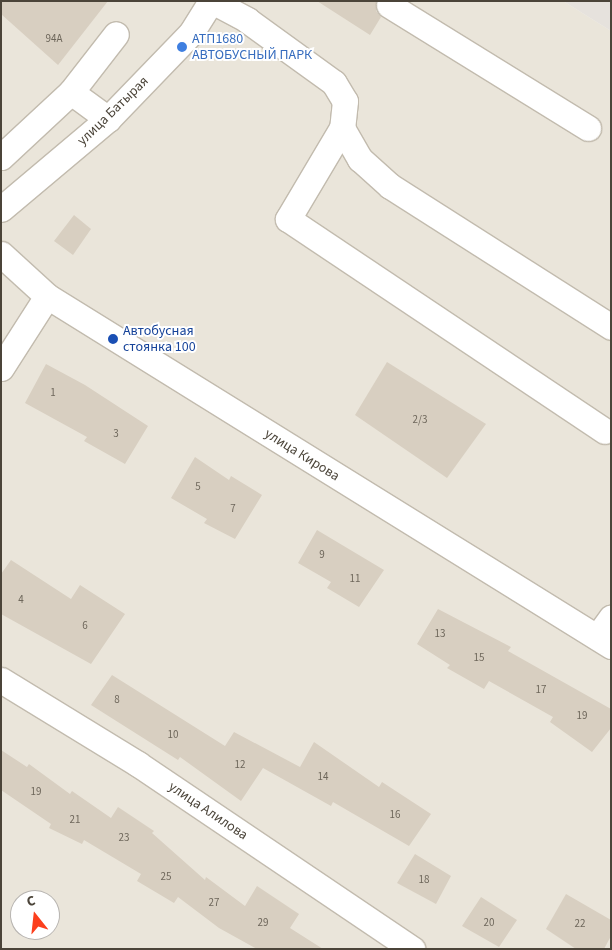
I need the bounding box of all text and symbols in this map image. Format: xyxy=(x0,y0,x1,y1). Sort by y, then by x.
place label: АТП1680 АВТОБУСНЫЙ ПАРК xyxy=(192,31,312,64)
house number: 94А xyxy=(46,32,62,46)
marker: АТП1680 АВТОБУСНЫЙ ПАРК xyxy=(176,41,188,53)
street label: улица Батырая xyxy=(74,73,152,149)
place label: Автобусная стоянка 100 xyxy=(123,323,196,356)
marker: Автобусная стоянка 100 xyxy=(107,333,119,345)
house number: 1 xyxy=(50,386,56,400)
house number: 2/3 xyxy=(413,413,427,427)
street label: улица Кирова xyxy=(261,425,343,485)
house number: 3 xyxy=(113,427,119,441)
house number: 5 xyxy=(195,480,201,494)
house number: 7 xyxy=(230,502,236,516)
house number: 9 xyxy=(319,548,325,562)
house number: 11 xyxy=(350,572,360,586)
house number: 4 xyxy=(18,593,24,607)
house number: 6 xyxy=(82,619,88,633)
house number: 13 xyxy=(435,627,445,641)
house number: 15 xyxy=(474,651,484,665)
house number: 17 xyxy=(536,683,546,697)
house number: 8 xyxy=(114,693,120,707)
house number: 19 xyxy=(577,709,587,723)
house number: 10 xyxy=(168,728,178,742)
house number: 12 xyxy=(235,758,245,772)
house number: 14 xyxy=(318,770,328,784)
street label: улица Алилова xyxy=(165,778,251,844)
house number: 19 xyxy=(31,785,41,799)
house number: 16 xyxy=(390,808,400,822)
house number: 21 xyxy=(70,813,80,827)
house number: 23 xyxy=(119,831,129,845)
house number: 25 xyxy=(161,870,171,884)
house number: 18 xyxy=(419,873,429,887)
north arrow xyxy=(10,890,60,940)
text: С xyxy=(24,891,38,912)
house number: 27 xyxy=(209,896,219,910)
house number: 29 xyxy=(258,916,268,930)
house number: 20 xyxy=(484,916,494,930)
house number: 22 xyxy=(575,917,585,931)

